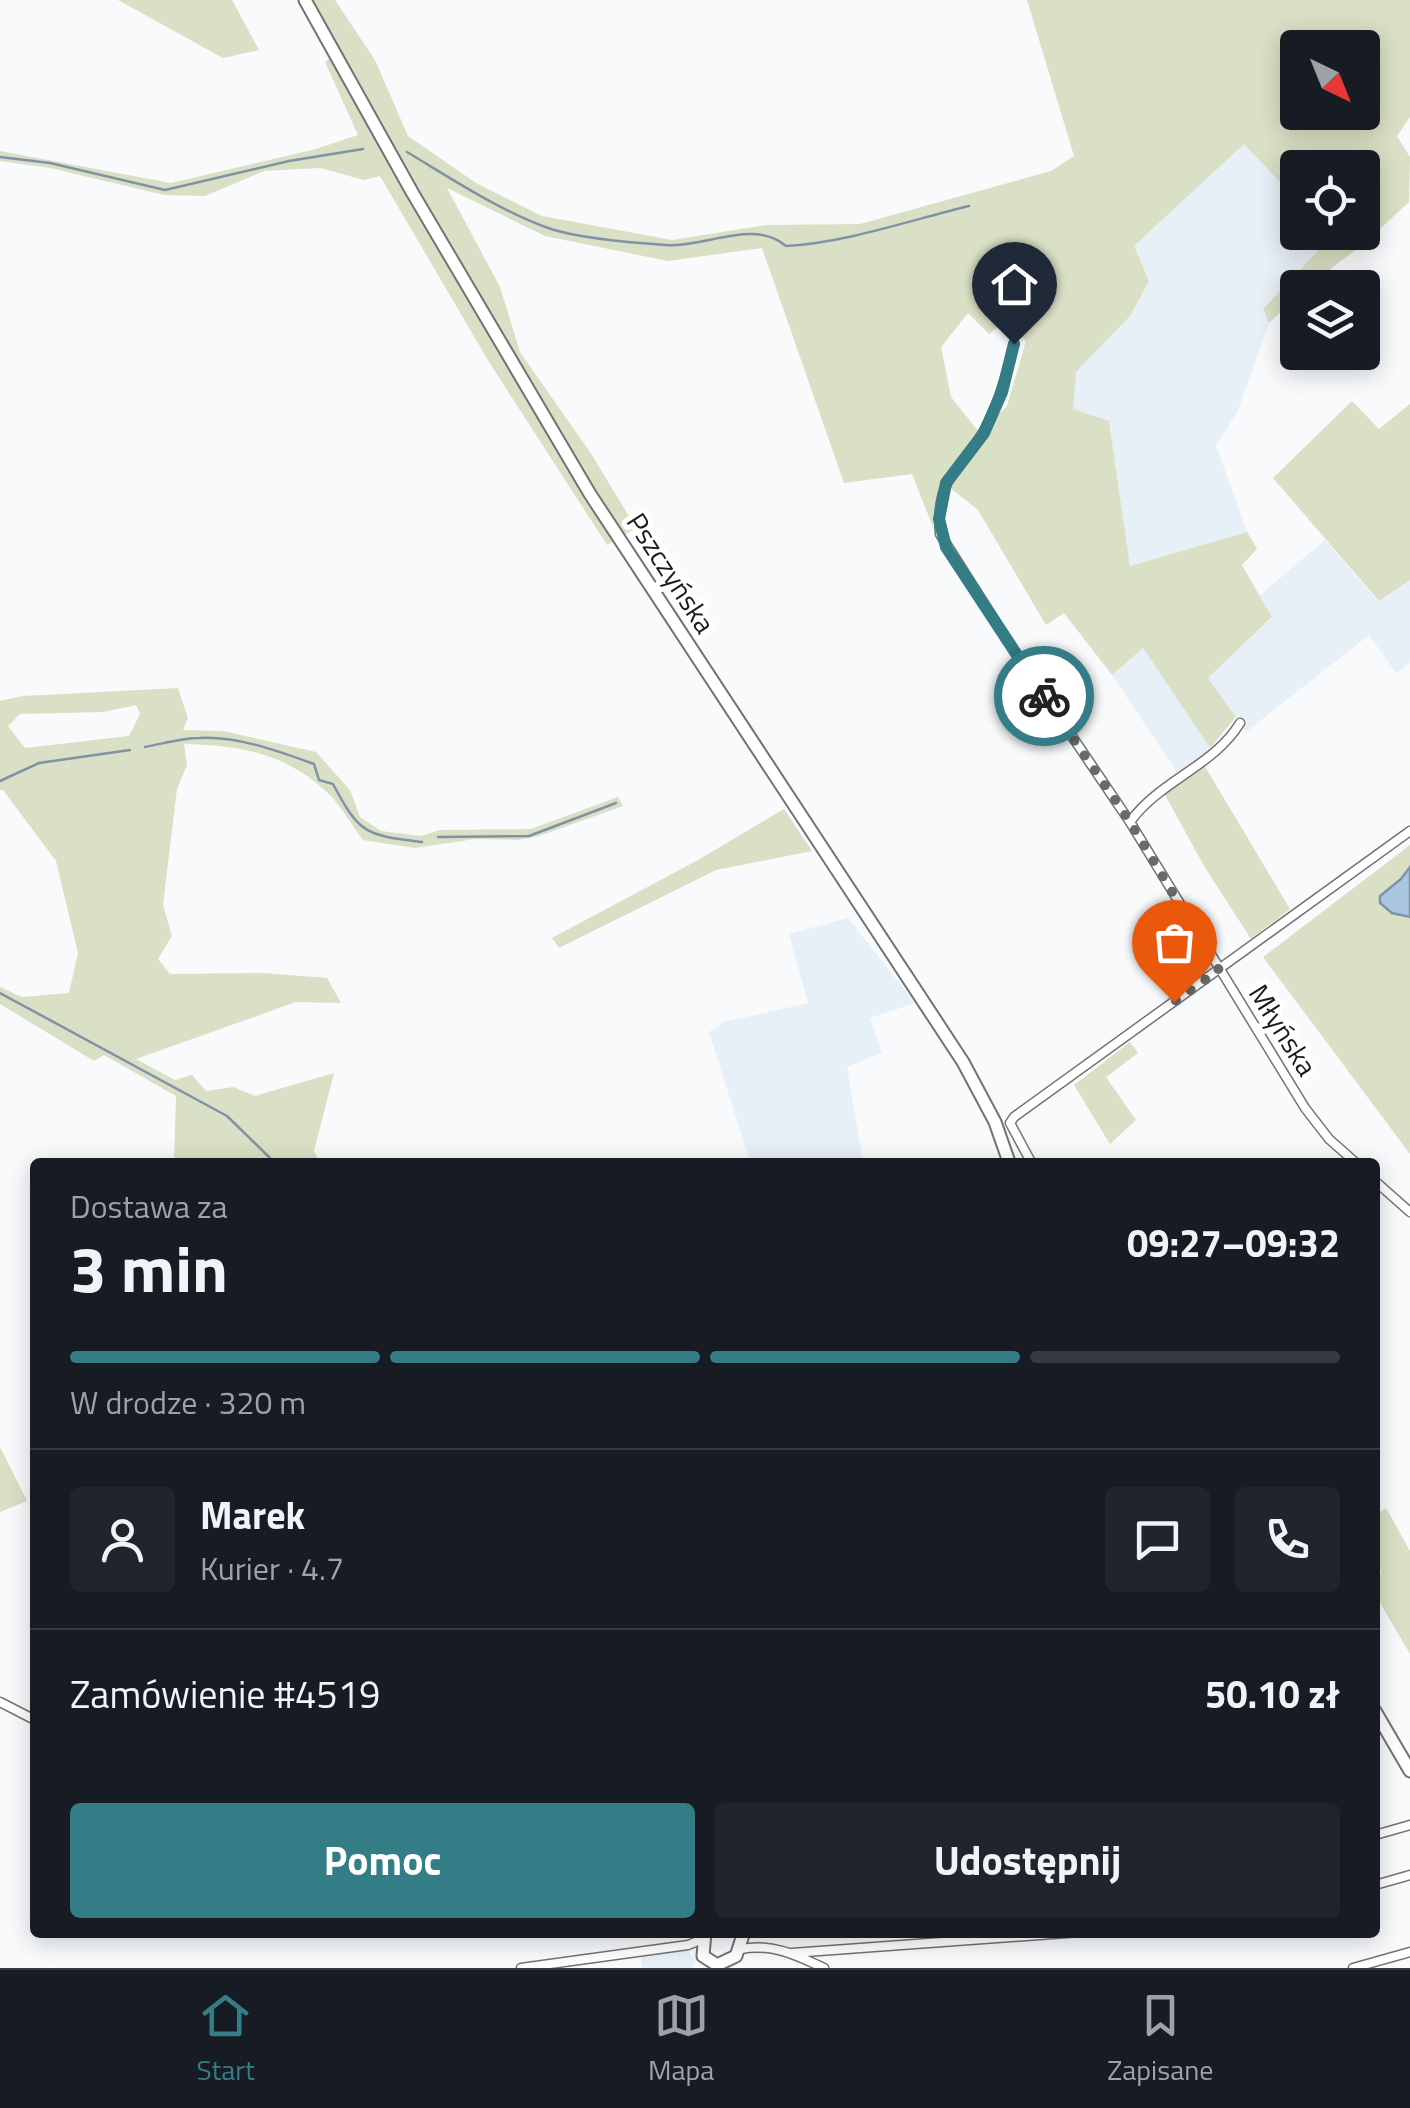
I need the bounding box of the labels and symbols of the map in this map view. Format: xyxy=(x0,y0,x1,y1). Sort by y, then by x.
north arrow xyxy=(1280,30,1380,130)
pin xyxy=(972,242,1057,345)
street label: Pszczyńska xyxy=(616,504,727,642)
courier xyxy=(994,646,1094,746)
pin xyxy=(1132,900,1217,1003)
street label: Młyńska xyxy=(1238,975,1328,1084)

